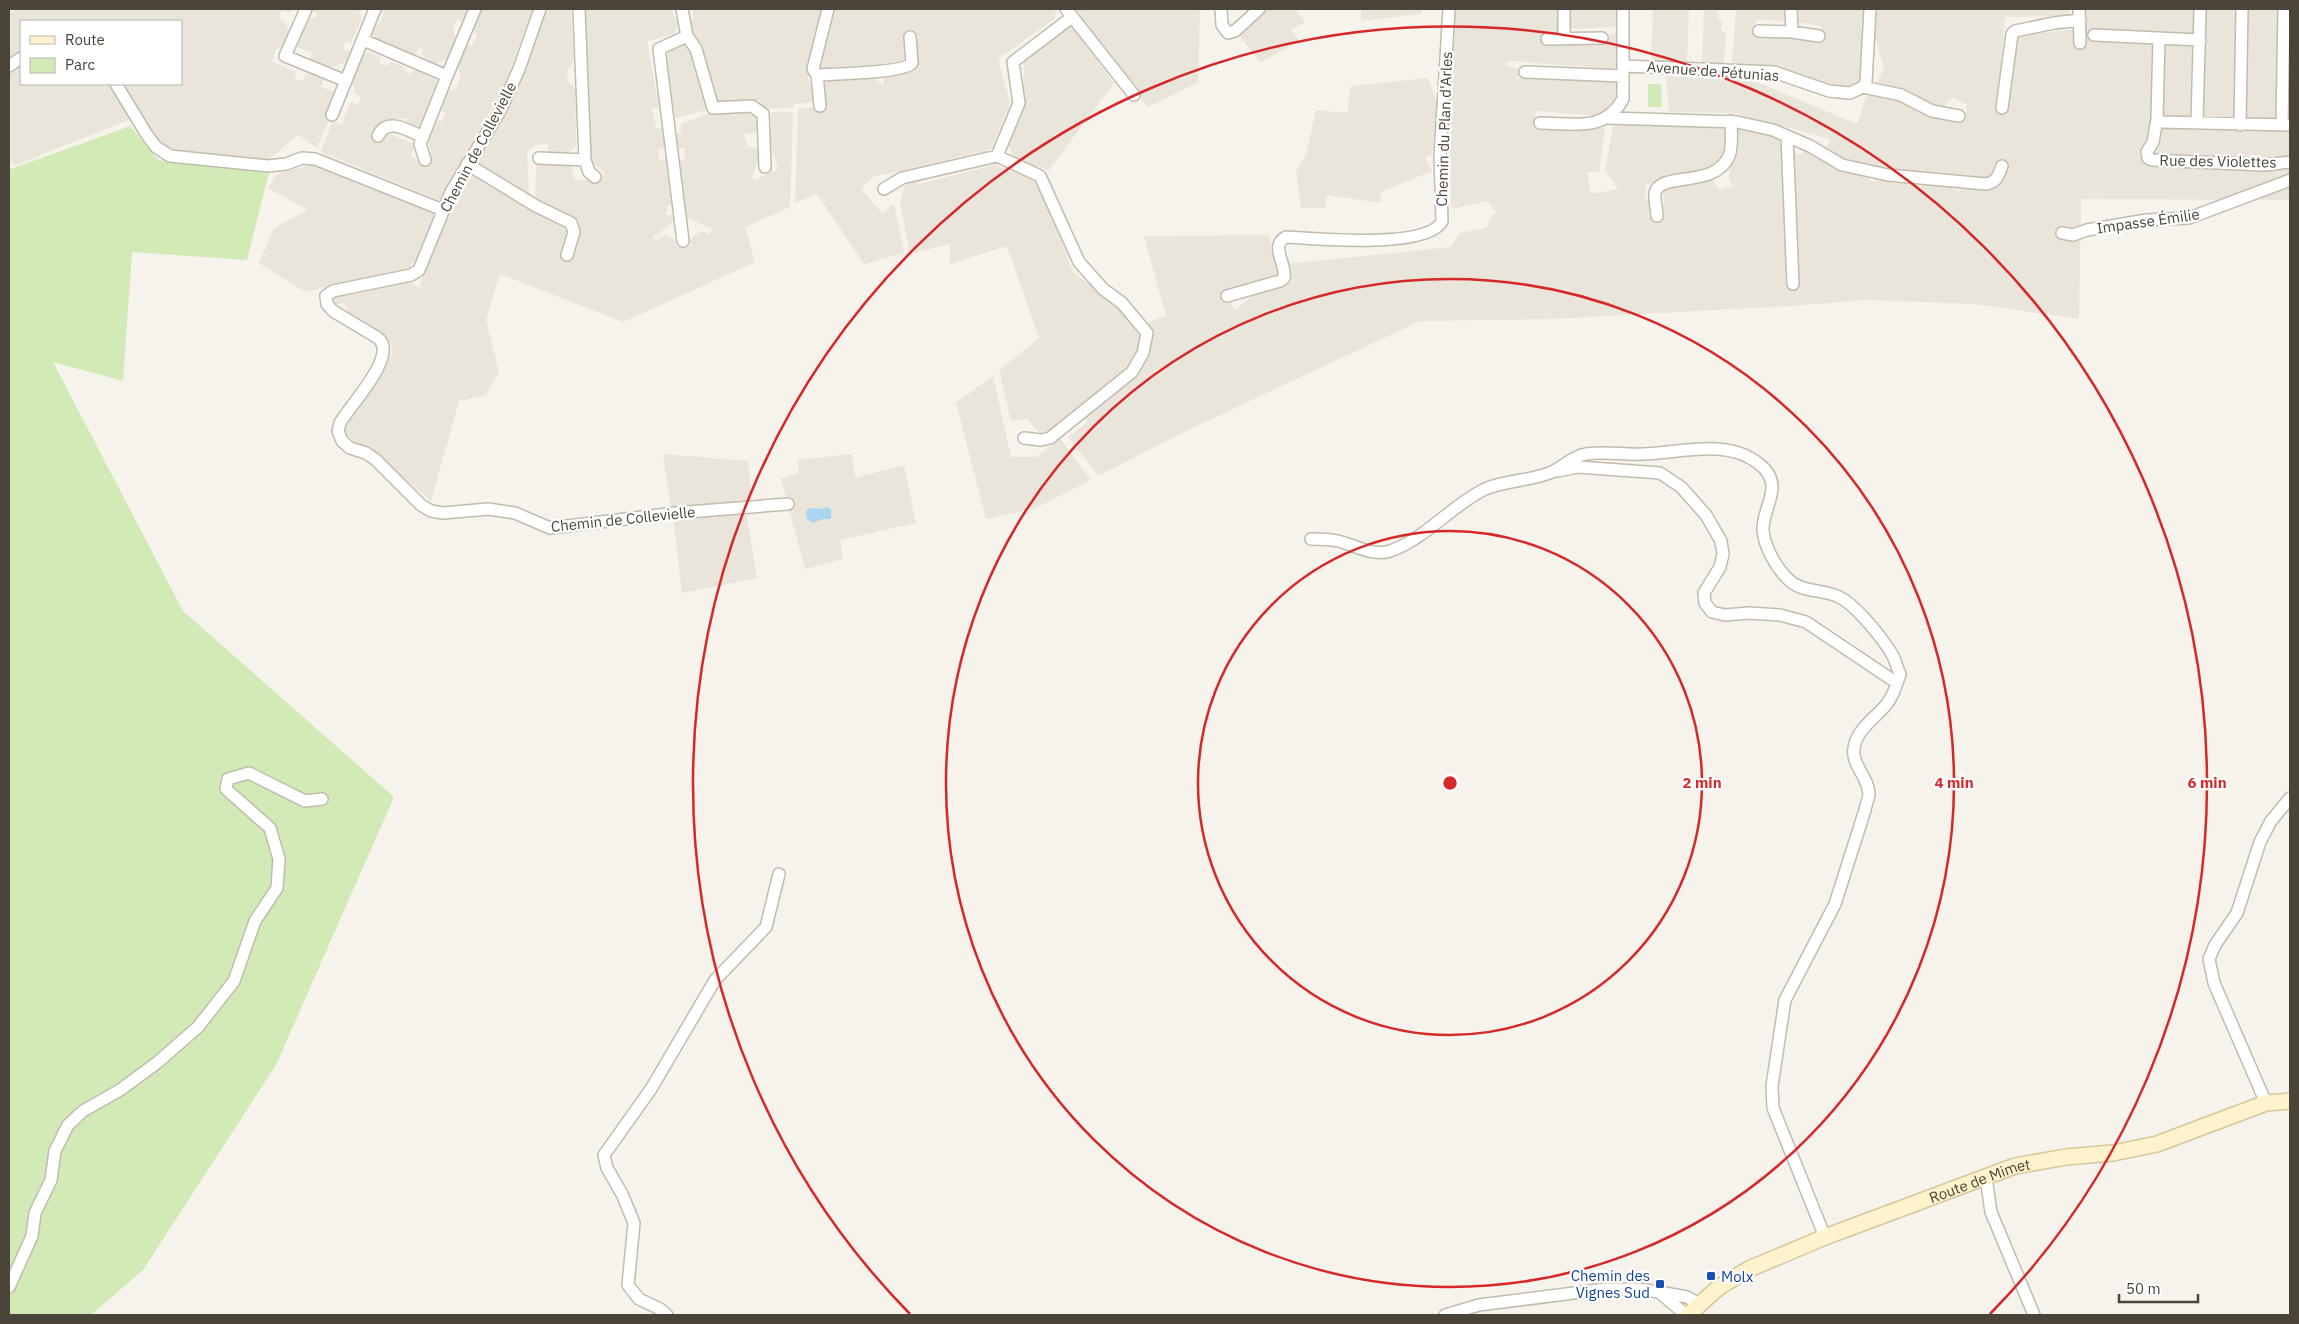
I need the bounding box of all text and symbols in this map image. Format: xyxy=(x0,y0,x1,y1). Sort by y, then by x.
legend xyxy=(20,20,182,85)
text: Route xyxy=(65,30,105,49)
street label: Chemin du Plan d'Arles xyxy=(1432,51,1456,207)
text: Parc xyxy=(65,55,95,74)
street label: Avenue de Pétunias xyxy=(1646,57,1780,85)
street label: Chemin de Collevielle xyxy=(436,78,520,216)
street label: Rue des Violettes xyxy=(2159,150,2277,172)
street label: Impasse Émilie xyxy=(2095,204,2201,238)
street label: Chemin de Collevielle xyxy=(550,502,696,536)
text: 2 min xyxy=(1682,773,1722,792)
text: 4 min xyxy=(1934,773,1974,792)
text: 6 min xyxy=(2187,773,2227,792)
centre of rings xyxy=(1441,774,1459,792)
street label: Route de Mimet xyxy=(1926,1154,2032,1207)
place label: Chemin des Vignes Sud xyxy=(1571,1266,1650,1302)
place label: Molx xyxy=(1721,1267,1754,1286)
marker: Molx xyxy=(1705,1270,1717,1282)
scale bar xyxy=(2119,1272,2198,1304)
marker: Chemin des Vignes Sud xyxy=(1654,1278,1666,1290)
text: 50 m xyxy=(2126,1279,2161,1298)

